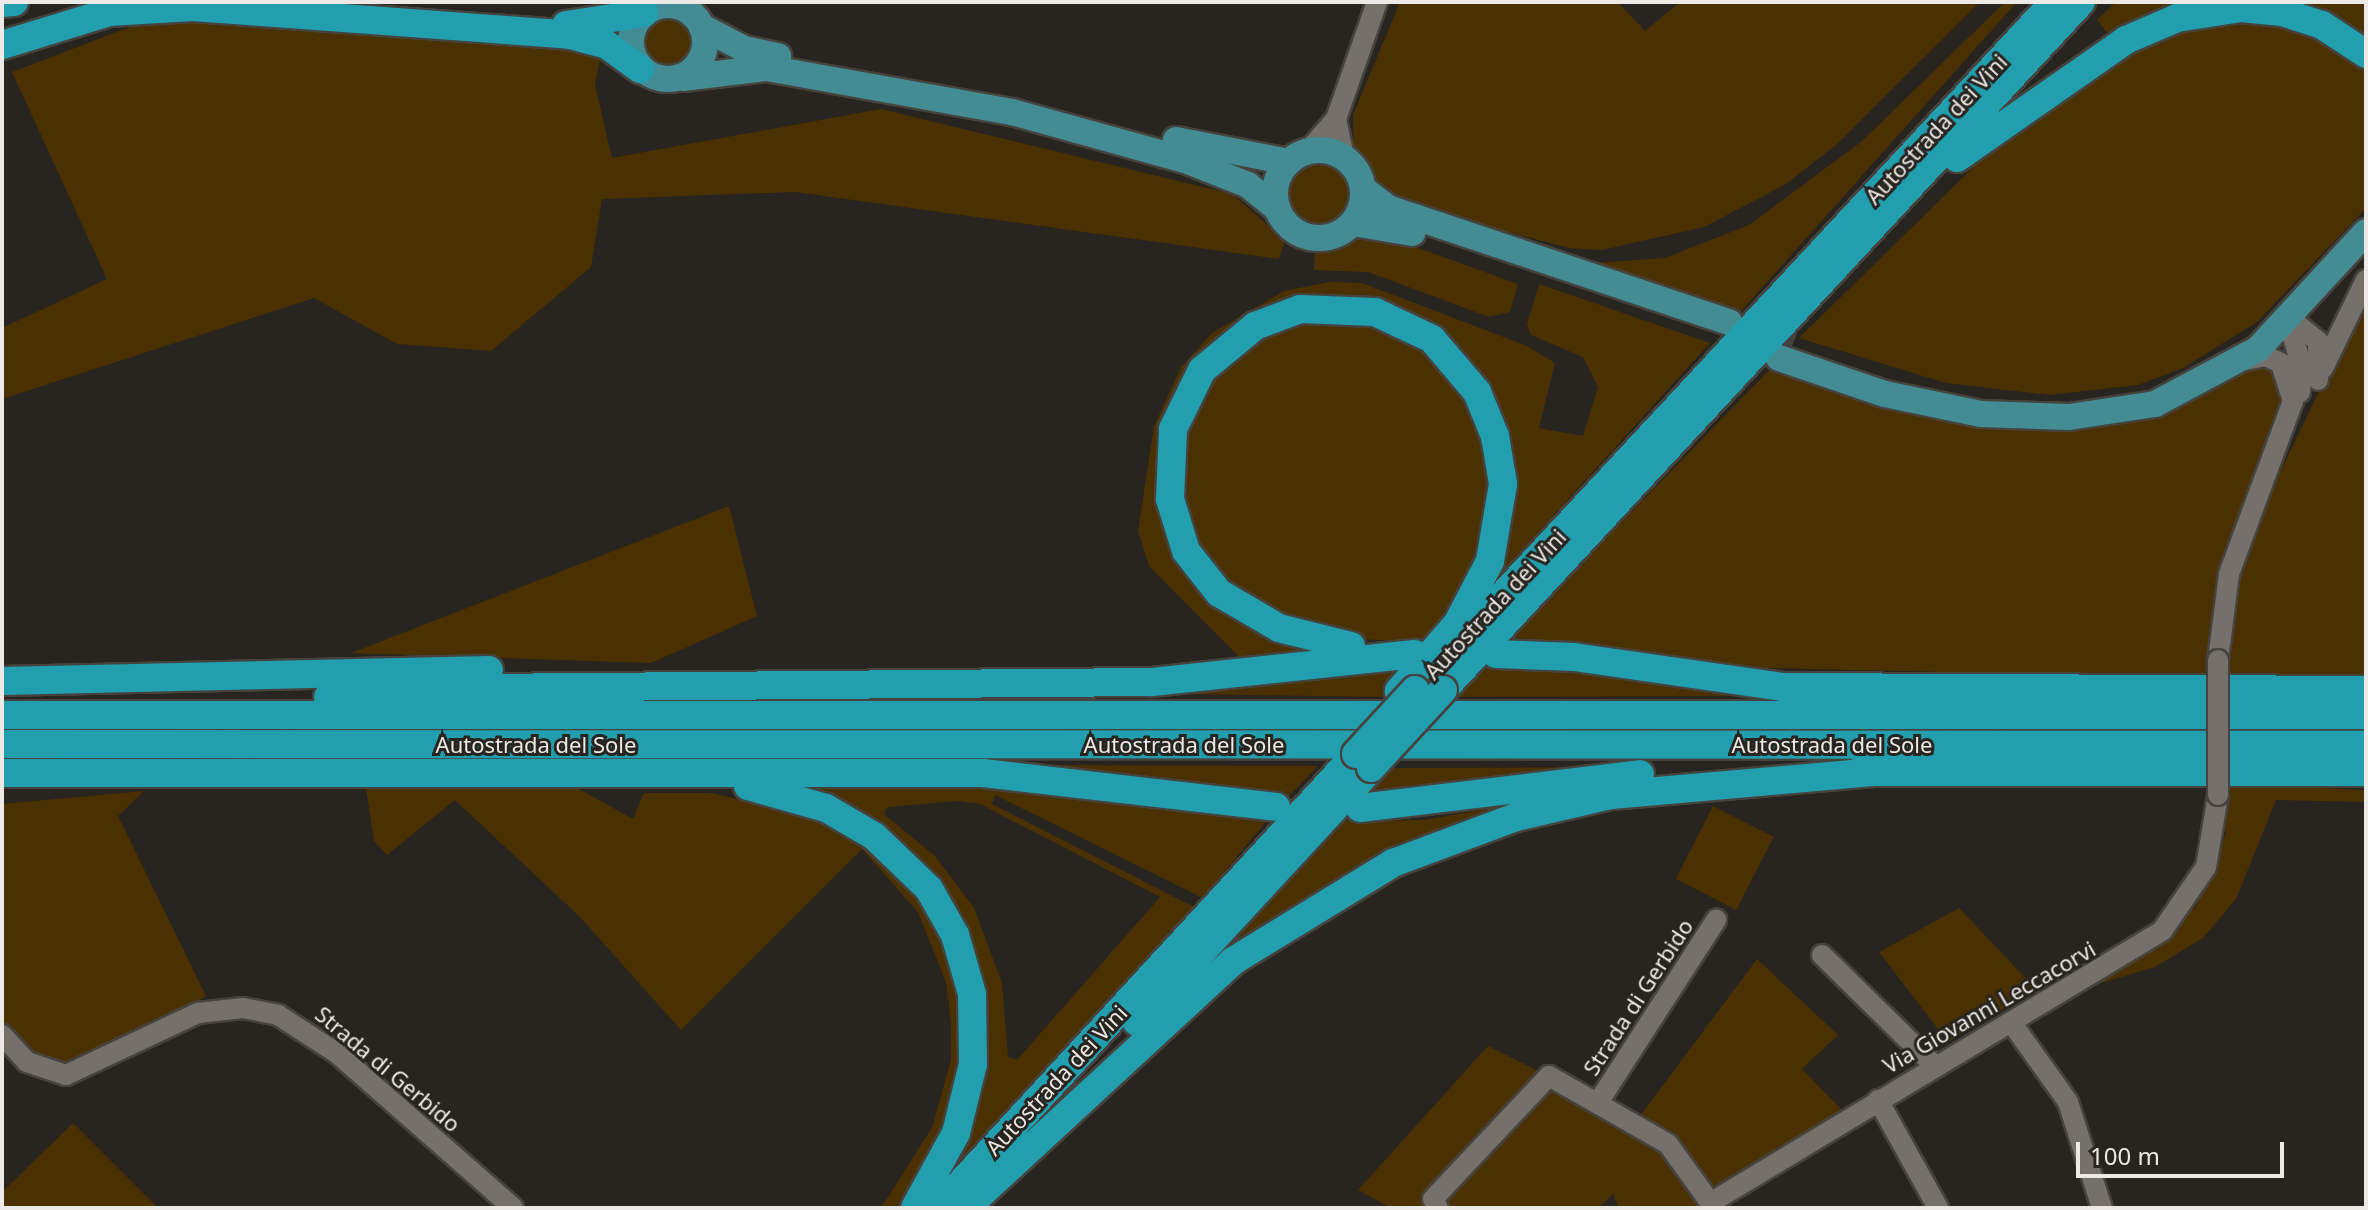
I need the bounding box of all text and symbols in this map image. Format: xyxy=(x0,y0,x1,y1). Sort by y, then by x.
street label: Autostrada dei Vini xyxy=(1860,49,2012,209)
street label: Autostrada dei Vini xyxy=(1419,524,1571,684)
street label: Autostrada del Sole xyxy=(436,732,636,758)
street label: Autostrada del Sole xyxy=(1084,732,1284,758)
street label: Autostrada del Sole xyxy=(1732,732,1932,758)
street label: Strada di Gerbido xyxy=(1578,914,1698,1080)
street label: Via Giovanni Leccacorvi xyxy=(1878,935,2100,1079)
street label: Autostrada dei Vini xyxy=(980,1000,1132,1160)
street label: Strada di Gerbido xyxy=(310,1001,466,1137)
scale bar xyxy=(2080,1126,2288,1176)
text: 100 m xyxy=(2090,1139,2160,1172)

